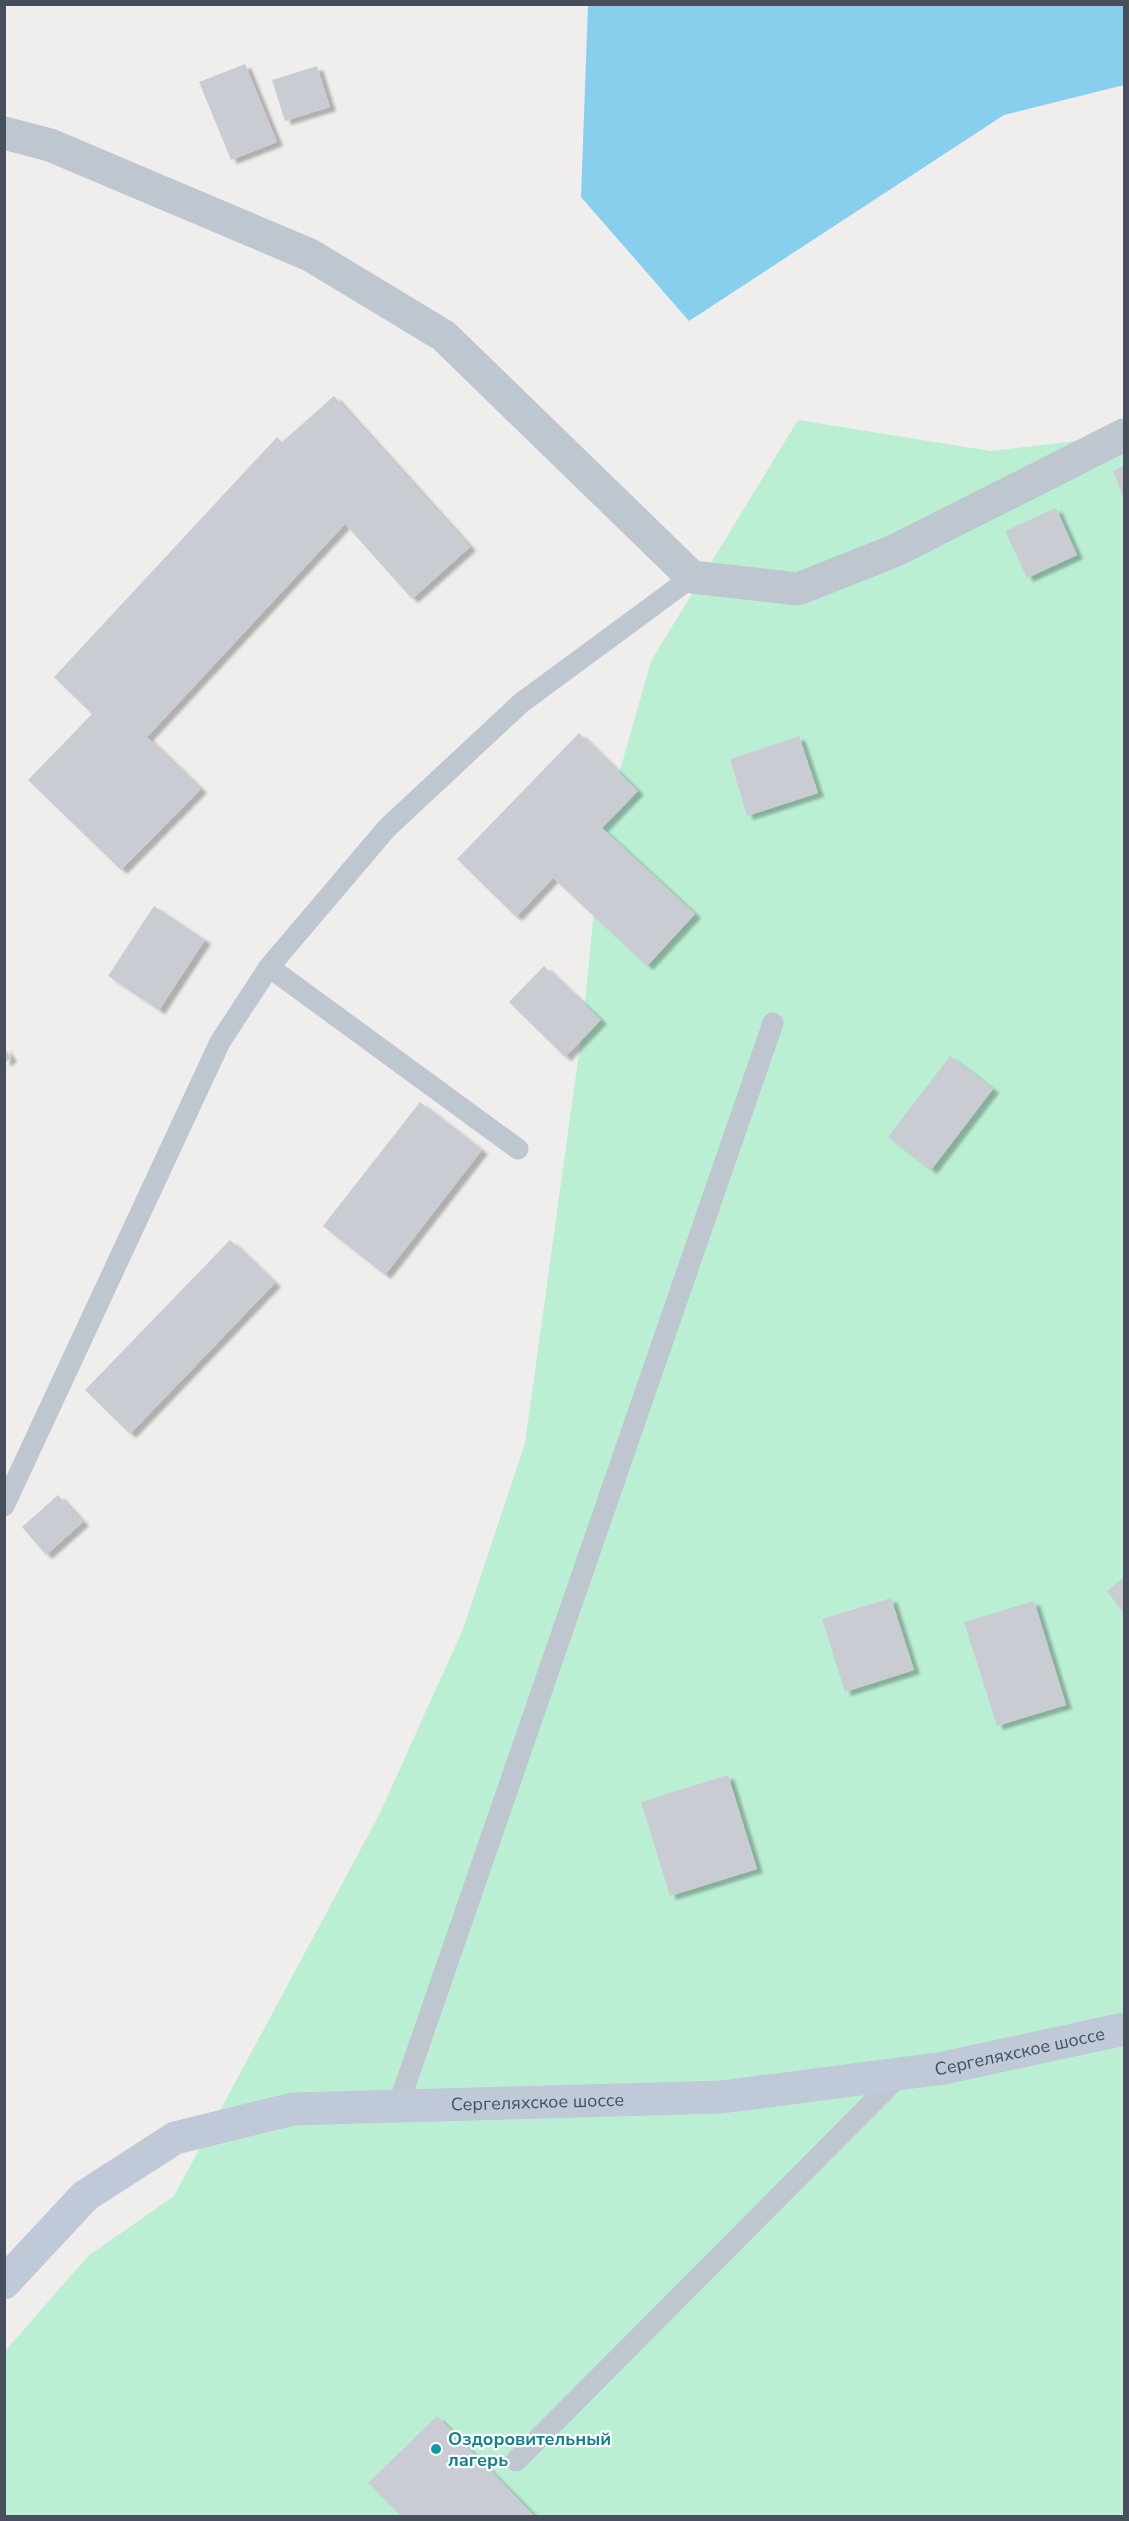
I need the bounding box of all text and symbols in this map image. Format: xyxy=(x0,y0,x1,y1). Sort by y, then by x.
street label: Сергеляхское шоссе xyxy=(933,2021,1107,2081)
street label: Сергеляхское шоссе xyxy=(450,2088,624,2117)
place label: Оздоровительный лагерь xyxy=(448,2427,611,2472)
marker: Оздоровительный лагерь xyxy=(429,2442,443,2456)

